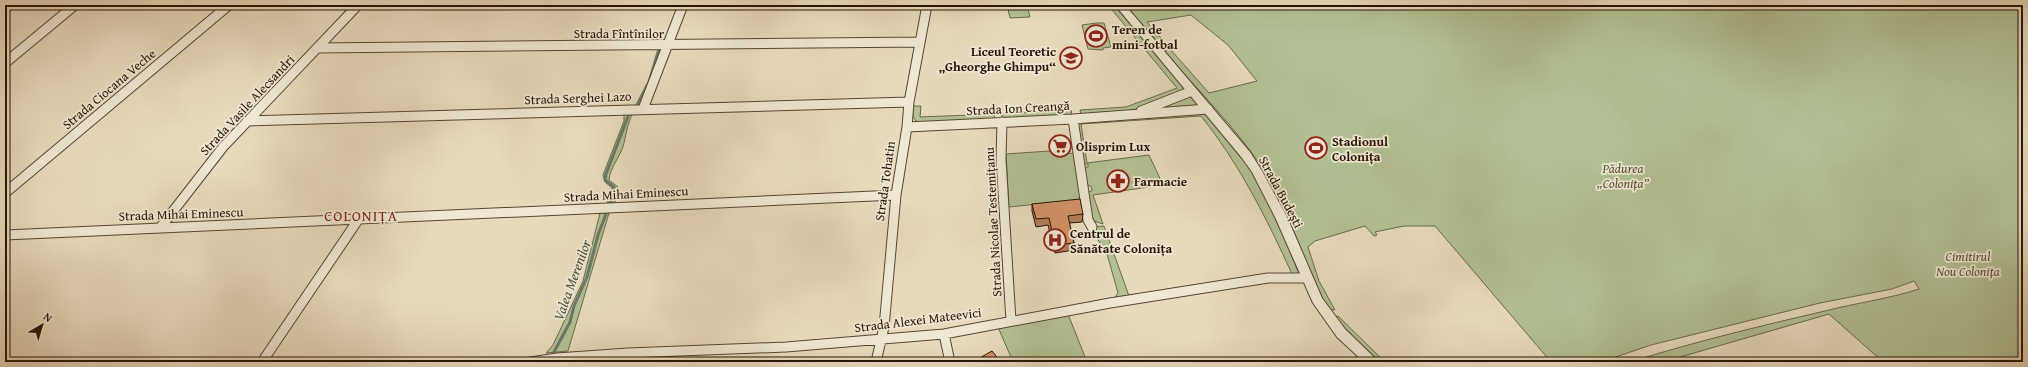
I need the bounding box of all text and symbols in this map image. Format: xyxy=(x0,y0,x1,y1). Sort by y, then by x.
place label: Teren de mini-fotbal xyxy=(1112,20,1178,54)
sports icon: Teren de mini-fotbal xyxy=(1083,23,1109,49)
street label: Strada Fîntînilor xyxy=(574,24,665,43)
place label: Liceul Teoretic „Gheorghe Ghimpu“ xyxy=(938,42,1056,76)
street label: Strada Ciocana Veche xyxy=(58,44,160,134)
school or university icon: Liceul Teoretic „Gheorghe Ghimpu“ xyxy=(1058,45,1084,71)
street label: Strada Vasile Alecsandri xyxy=(195,50,299,160)
street label: Strada Serghei Lazo xyxy=(524,87,632,109)
street label: Strada Ion Creangă xyxy=(966,96,1071,120)
place label: Stadionul Colonița xyxy=(1332,132,1388,166)
supermarket icon: Olisprim Lux xyxy=(1047,133,1073,159)
sports icon: Stadionul Colonița xyxy=(1303,135,1329,161)
place label: Olisprim Lux xyxy=(1076,137,1150,156)
street label: Strada Tohatin xyxy=(870,139,900,222)
street label: Strada Nicolae Testemițanu xyxy=(980,147,1006,297)
street label: Strada Budești xyxy=(1254,153,1308,232)
park label: Pădurea „Colonița” xyxy=(1597,159,1649,193)
pharmacy icon: Farmacie xyxy=(1105,168,1131,194)
place label: Farmacie xyxy=(1134,172,1187,191)
street label: Strada Mihai Eminescu xyxy=(563,181,689,207)
street label: Strada Mihai Eminescu xyxy=(118,202,244,226)
district label: COLONIȚA xyxy=(324,205,398,226)
place label: Centrul de Sănătate Colonița xyxy=(1070,224,1172,258)
hospital icon: Centrul de Sănătate Colonița xyxy=(1042,227,1068,253)
water label: Valea Merenilor xyxy=(548,236,596,323)
park label: Cimitirul Nou Colonița xyxy=(1936,247,2000,281)
street label: Strada Alexei Mateevici xyxy=(853,303,983,337)
north arrow xyxy=(22,305,62,345)
text: N xyxy=(40,309,56,326)

